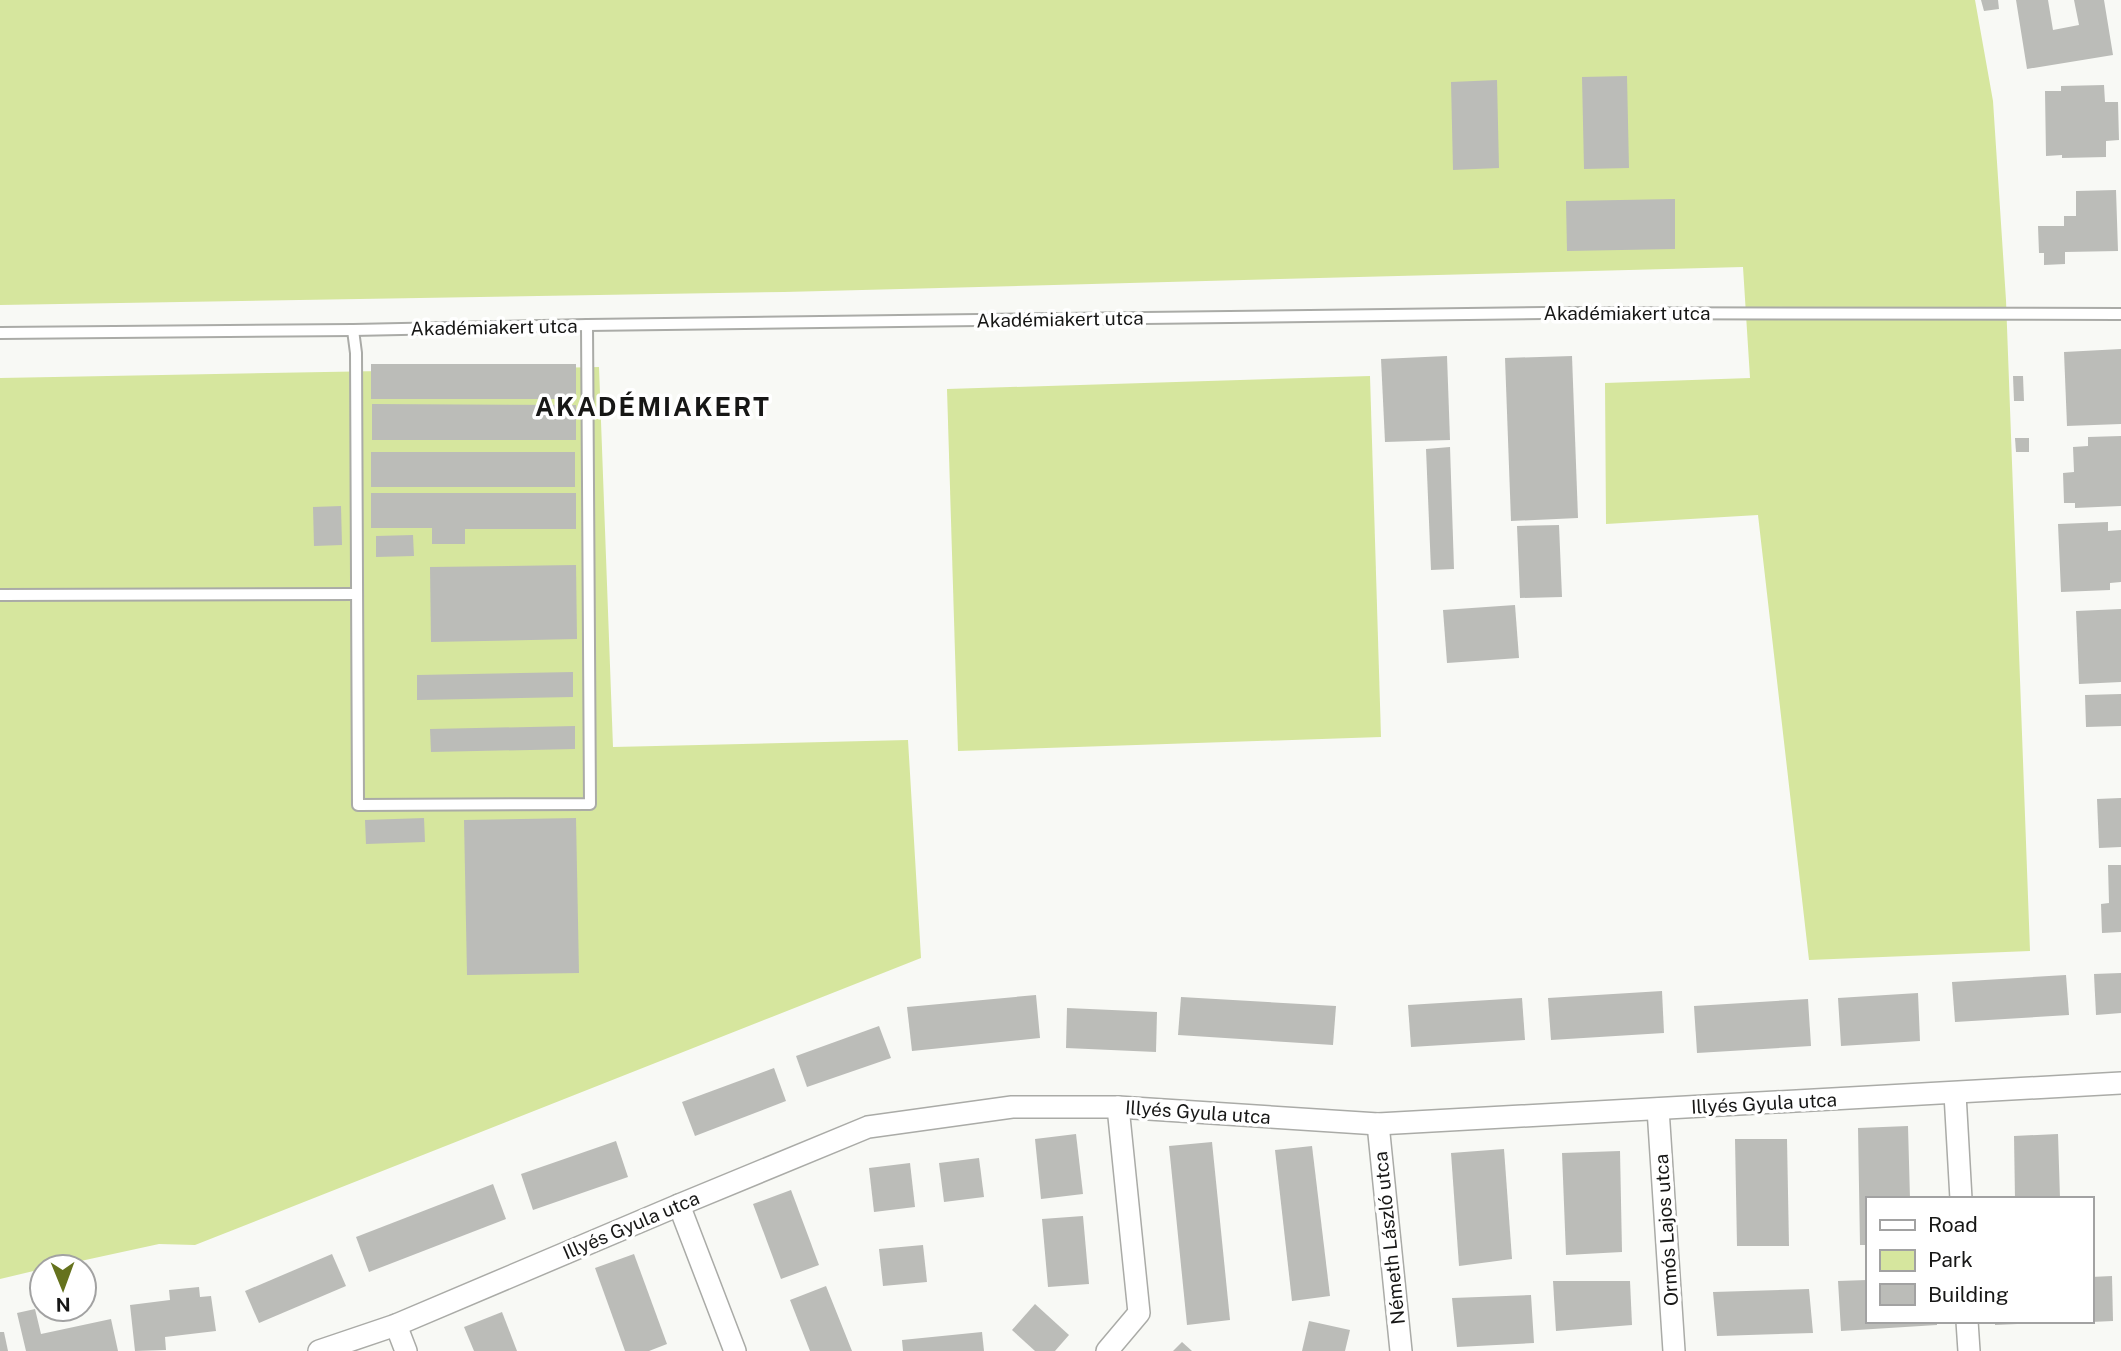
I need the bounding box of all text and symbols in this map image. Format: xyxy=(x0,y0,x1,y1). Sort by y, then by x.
street label: Akadémiakert utca xyxy=(1543,302,1711,324)
street label: Akadémiakert utca xyxy=(976,307,1144,331)
street label: Akadémiakert utca xyxy=(410,315,578,339)
district label: AKADÉMIAKERT xyxy=(535,391,771,422)
street label: Illyés Gyula utca xyxy=(1691,1088,1837,1118)
street label: Illyés Gyula utca xyxy=(1124,1096,1272,1128)
street label: Németh László utca xyxy=(1369,1150,1409,1326)
street label: Ormós Lajos utca xyxy=(1650,1153,1682,1307)
street label: Illyés Gyula utca xyxy=(560,1186,702,1264)
legend xyxy=(1866,1197,2093,1323)
text: Road xyxy=(1928,1212,1978,1237)
text: Park xyxy=(1928,1247,1973,1272)
north arrow xyxy=(28,1253,98,1323)
text: Building xyxy=(1928,1282,2009,1307)
text: N xyxy=(56,1294,71,1316)

